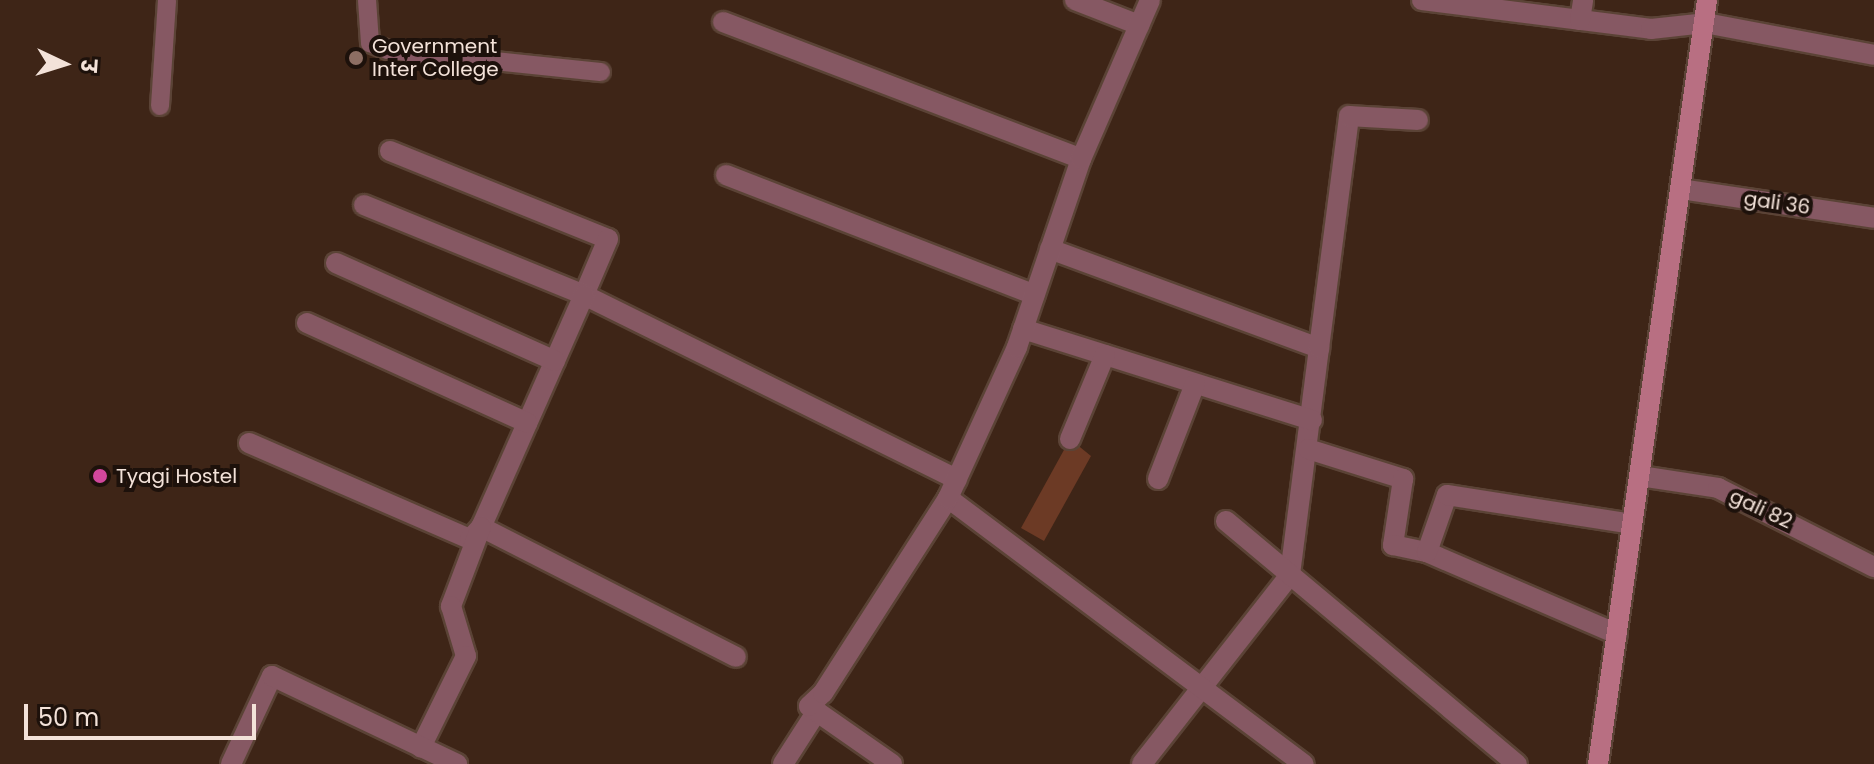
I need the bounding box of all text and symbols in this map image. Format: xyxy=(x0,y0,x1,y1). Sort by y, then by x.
north arrow xyxy=(24,24,104,104)
place label: Government Inter College xyxy=(372,34,499,81)
marker: Government Inter College xyxy=(347,49,365,67)
text: उ xyxy=(73,58,104,73)
street label: gali 36 xyxy=(1742,186,1812,220)
place label: Tyagi Hostel xyxy=(116,464,237,488)
marker: Tyagi Hostel xyxy=(91,467,109,485)
street label: gali 82 xyxy=(1726,484,1796,534)
scale bar xyxy=(28,688,260,738)
text: 50 m xyxy=(38,701,99,734)

